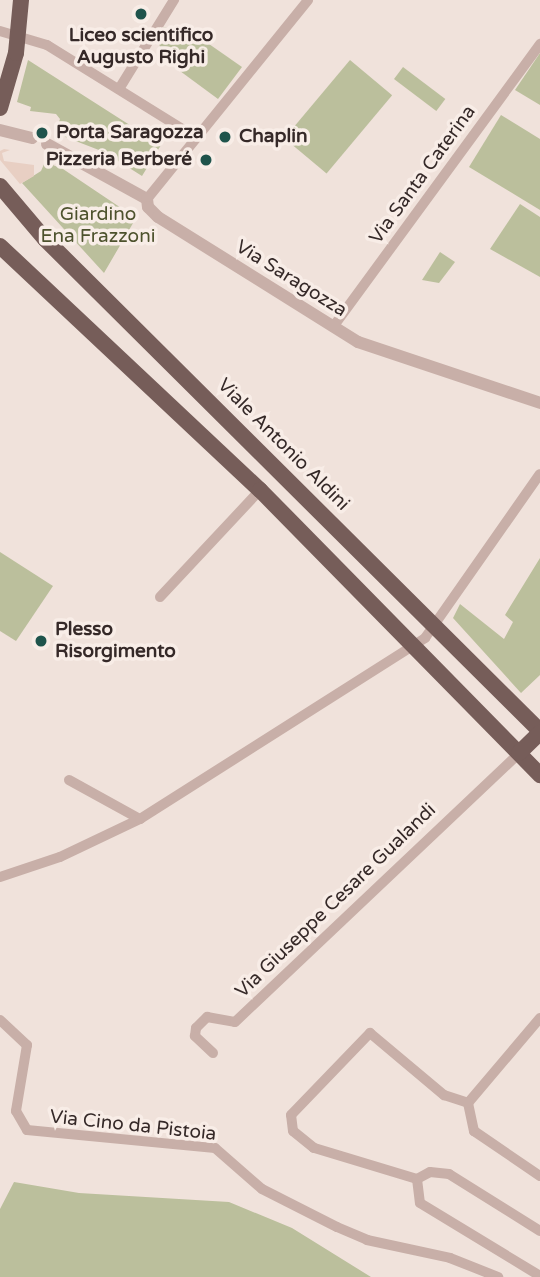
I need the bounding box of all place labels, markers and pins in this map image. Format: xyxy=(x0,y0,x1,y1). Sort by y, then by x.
marker: Liceo scientifico Augusto Righi xyxy=(133,6,149,22)
place label: Liceo scientifico Augusto Righi xyxy=(69,25,213,69)
place label: Porta Saragozza xyxy=(56,122,204,144)
marker: Porta Saragozza xyxy=(34,125,50,141)
place label: Chaplin xyxy=(239,126,307,148)
marker: Chaplin xyxy=(217,129,233,145)
place label: Pizzeria Berberé xyxy=(46,149,192,171)
marker: Pizzeria Berberé xyxy=(198,152,214,168)
place label: Plesso Risorgimento xyxy=(55,619,176,663)
marker: Plesso Risorgimento xyxy=(33,633,49,649)

